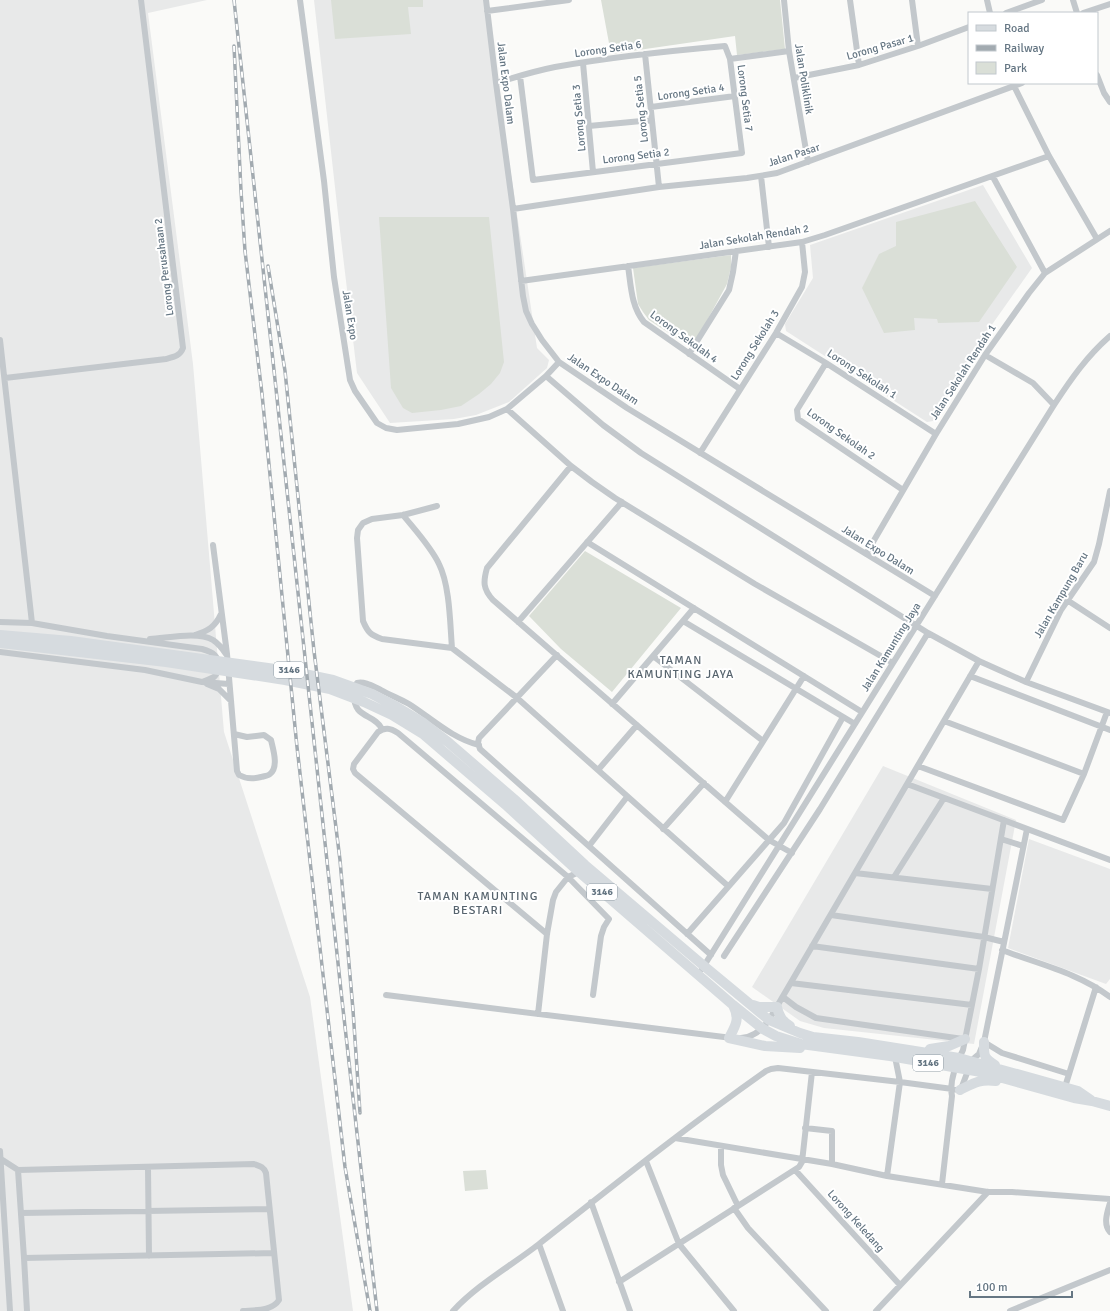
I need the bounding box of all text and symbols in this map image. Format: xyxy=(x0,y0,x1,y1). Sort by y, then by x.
legend xyxy=(968,12,1098,84)
text: Road xyxy=(1004,21,1030,36)
street label: Lorong Pasar 1 xyxy=(845,31,915,63)
street label: Lorong Setia 6 xyxy=(574,38,642,60)
street label: Jalan Expo Dalam xyxy=(494,41,518,125)
text: Railway xyxy=(1004,41,1044,56)
street label: Jalan Poliklinik xyxy=(792,43,816,116)
text: Park xyxy=(1004,61,1027,76)
street label: Lorong Setia 7 xyxy=(734,64,756,132)
street label: Lorong Setia 5 xyxy=(631,75,651,143)
street label: Lorong Setia 4 xyxy=(657,81,725,103)
street label: Lorong Setia 3 xyxy=(570,84,588,152)
street label: Jalan Pasar xyxy=(767,141,821,169)
street label: Lorong Setia 2 xyxy=(602,145,670,167)
street label: Lorong Perusahaan 2 xyxy=(152,217,176,317)
street label: Jalan Sekolah Rendah 2 xyxy=(698,222,810,252)
street label: Jalan Expo xyxy=(340,289,360,341)
street label: Lorong Sekolah 3 xyxy=(728,307,782,383)
street label: Lorong Sekolah 4 xyxy=(648,308,721,366)
street label: Jalan Sekolah Rendah 1 xyxy=(927,322,999,422)
street label: Lorong Sekolah 1 xyxy=(825,347,899,401)
street label: Jalan Expo Dalam xyxy=(565,350,641,408)
street label: Lorong Sekolah 2 xyxy=(804,406,878,463)
street label: Jalan Expo Dalam xyxy=(839,523,917,578)
street label: Jalan Kampung Baru xyxy=(1031,550,1091,640)
street label: Jalan Kamunting Jaya xyxy=(858,600,924,694)
district label: TAMAN KAMUNTING JAYA xyxy=(628,653,734,682)
road number: 3146 xyxy=(274,662,304,678)
road number: 3146 xyxy=(587,884,617,900)
district label: TAMAN KAMUNTING BESTARI xyxy=(418,889,538,918)
road number: 3146 xyxy=(913,1055,943,1071)
street label: Lorong Keledang xyxy=(825,1187,887,1255)
scale bar xyxy=(970,1273,1072,1299)
text: 100 m xyxy=(976,1280,1008,1295)

